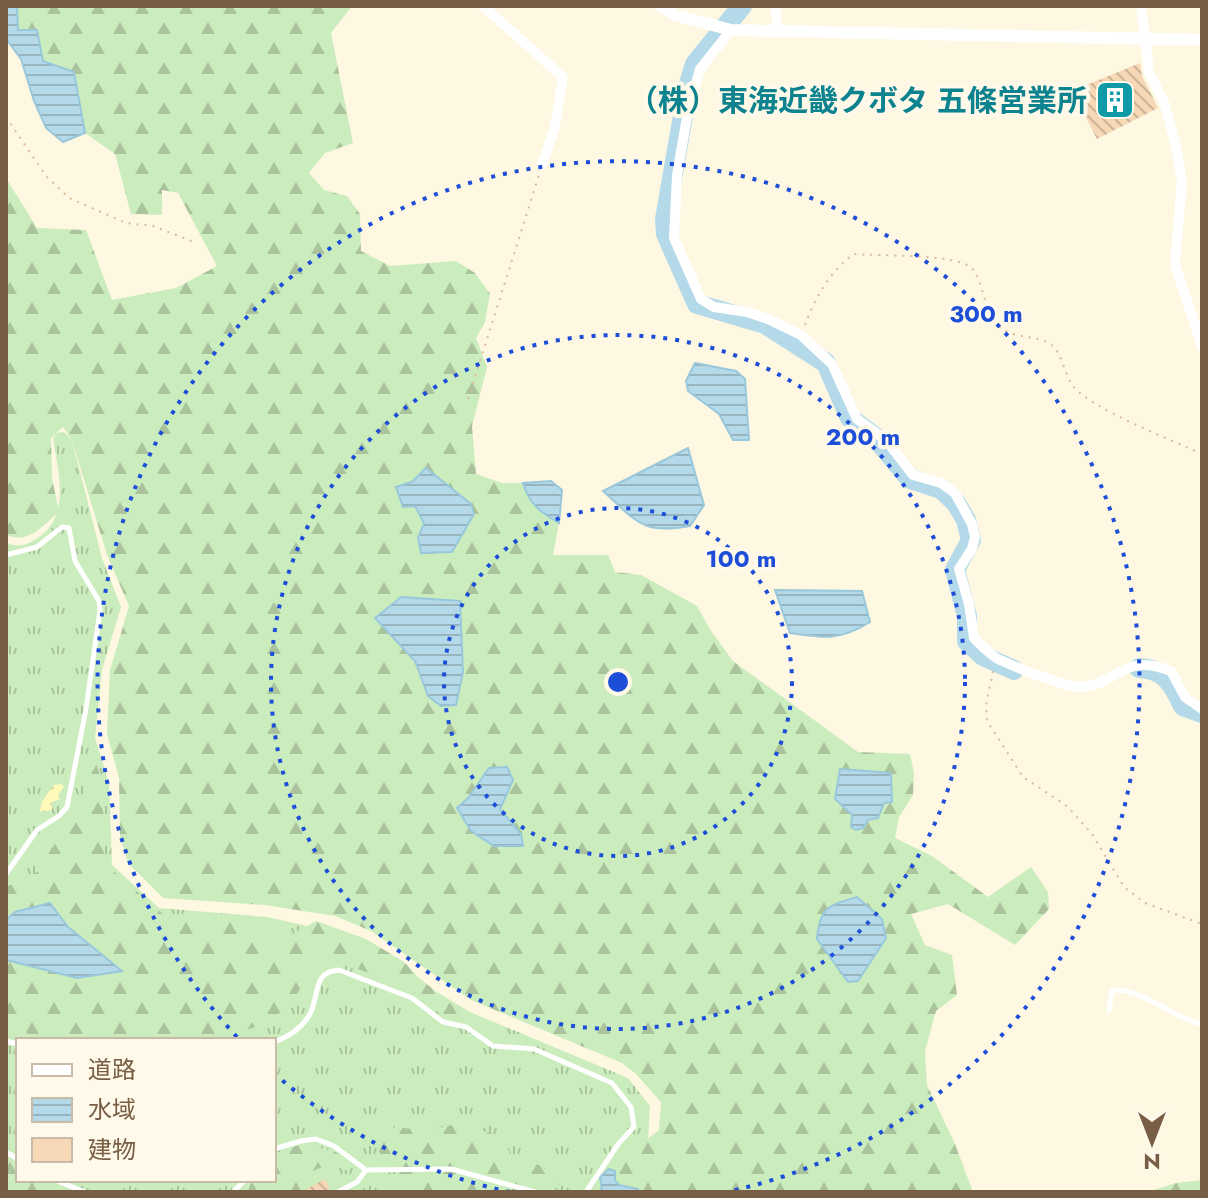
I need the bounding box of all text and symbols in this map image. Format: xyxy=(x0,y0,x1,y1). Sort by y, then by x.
place label: （株）東海近畿クボタ 五條営業所 xyxy=(628,79,1087,122)
building icon: （株）東海近畿クボタ 五條営業所 xyxy=(1094,79,1136,121)
text: 300 m xyxy=(949,296,1023,331)
text: 200 m xyxy=(826,419,900,454)
text: 100 m xyxy=(706,541,776,576)
centre of rings xyxy=(604,668,632,696)
legend xyxy=(16,1038,276,1182)
text: 道路 xyxy=(88,1052,136,1087)
text: 水域 xyxy=(88,1092,136,1127)
north arrow xyxy=(1112,1102,1192,1182)
text: 建物 xyxy=(88,1132,136,1167)
text: N xyxy=(1143,1146,1161,1178)

